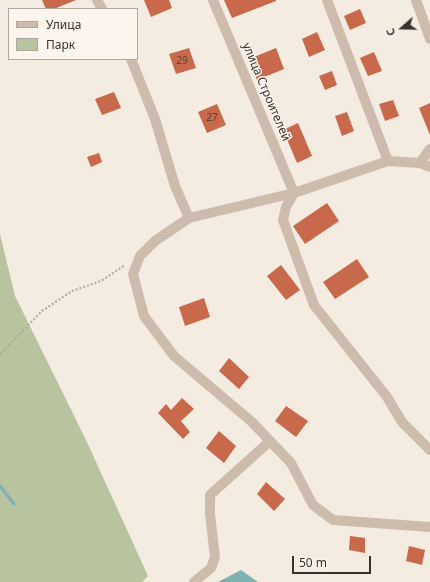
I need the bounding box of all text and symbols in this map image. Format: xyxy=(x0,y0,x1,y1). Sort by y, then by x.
legend xyxy=(8,8,138,60)
north arrow xyxy=(382,8,422,48)
text: Улица xyxy=(46,16,81,33)
text: С xyxy=(382,26,399,38)
text: Парк xyxy=(46,36,75,53)
street label: улица Строителей xyxy=(239,41,293,143)
house number: 29 xyxy=(176,55,188,67)
house number: 27 xyxy=(206,112,218,124)
scale bar xyxy=(294,548,373,574)
text: 50 m xyxy=(299,554,327,571)

